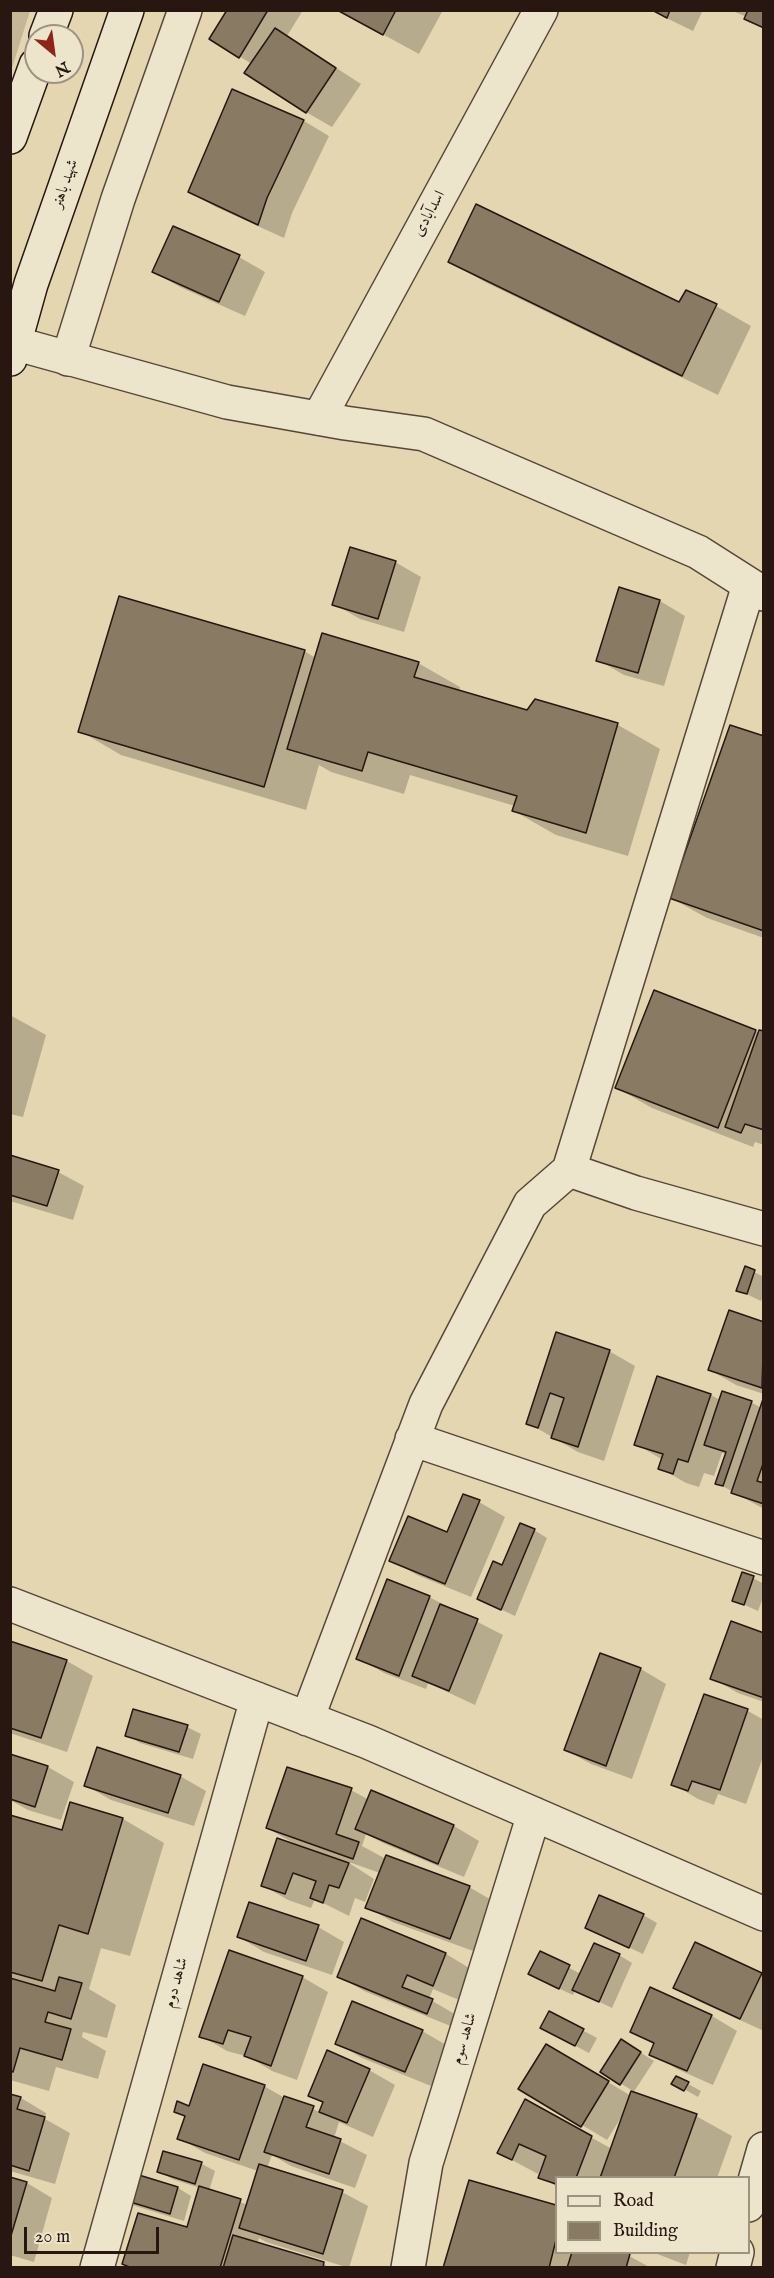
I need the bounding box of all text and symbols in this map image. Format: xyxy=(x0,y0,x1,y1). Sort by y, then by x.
north arrow xyxy=(24,24,84,84)
text: N xyxy=(51,56,73,80)
street label: شهید باهنر xyxy=(49,157,83,211)
street label: اسدآبادی xyxy=(410,188,450,240)
street label: شاهد دوم xyxy=(161,1955,193,2011)
street label: شاهد سوم xyxy=(448,2011,482,2067)
legend xyxy=(555,2176,750,2254)
text: Road xyxy=(613,2190,654,2213)
scale bar xyxy=(27,2215,162,2253)
text: Building xyxy=(613,2220,678,2243)
text: 20 m xyxy=(35,2226,70,2249)

